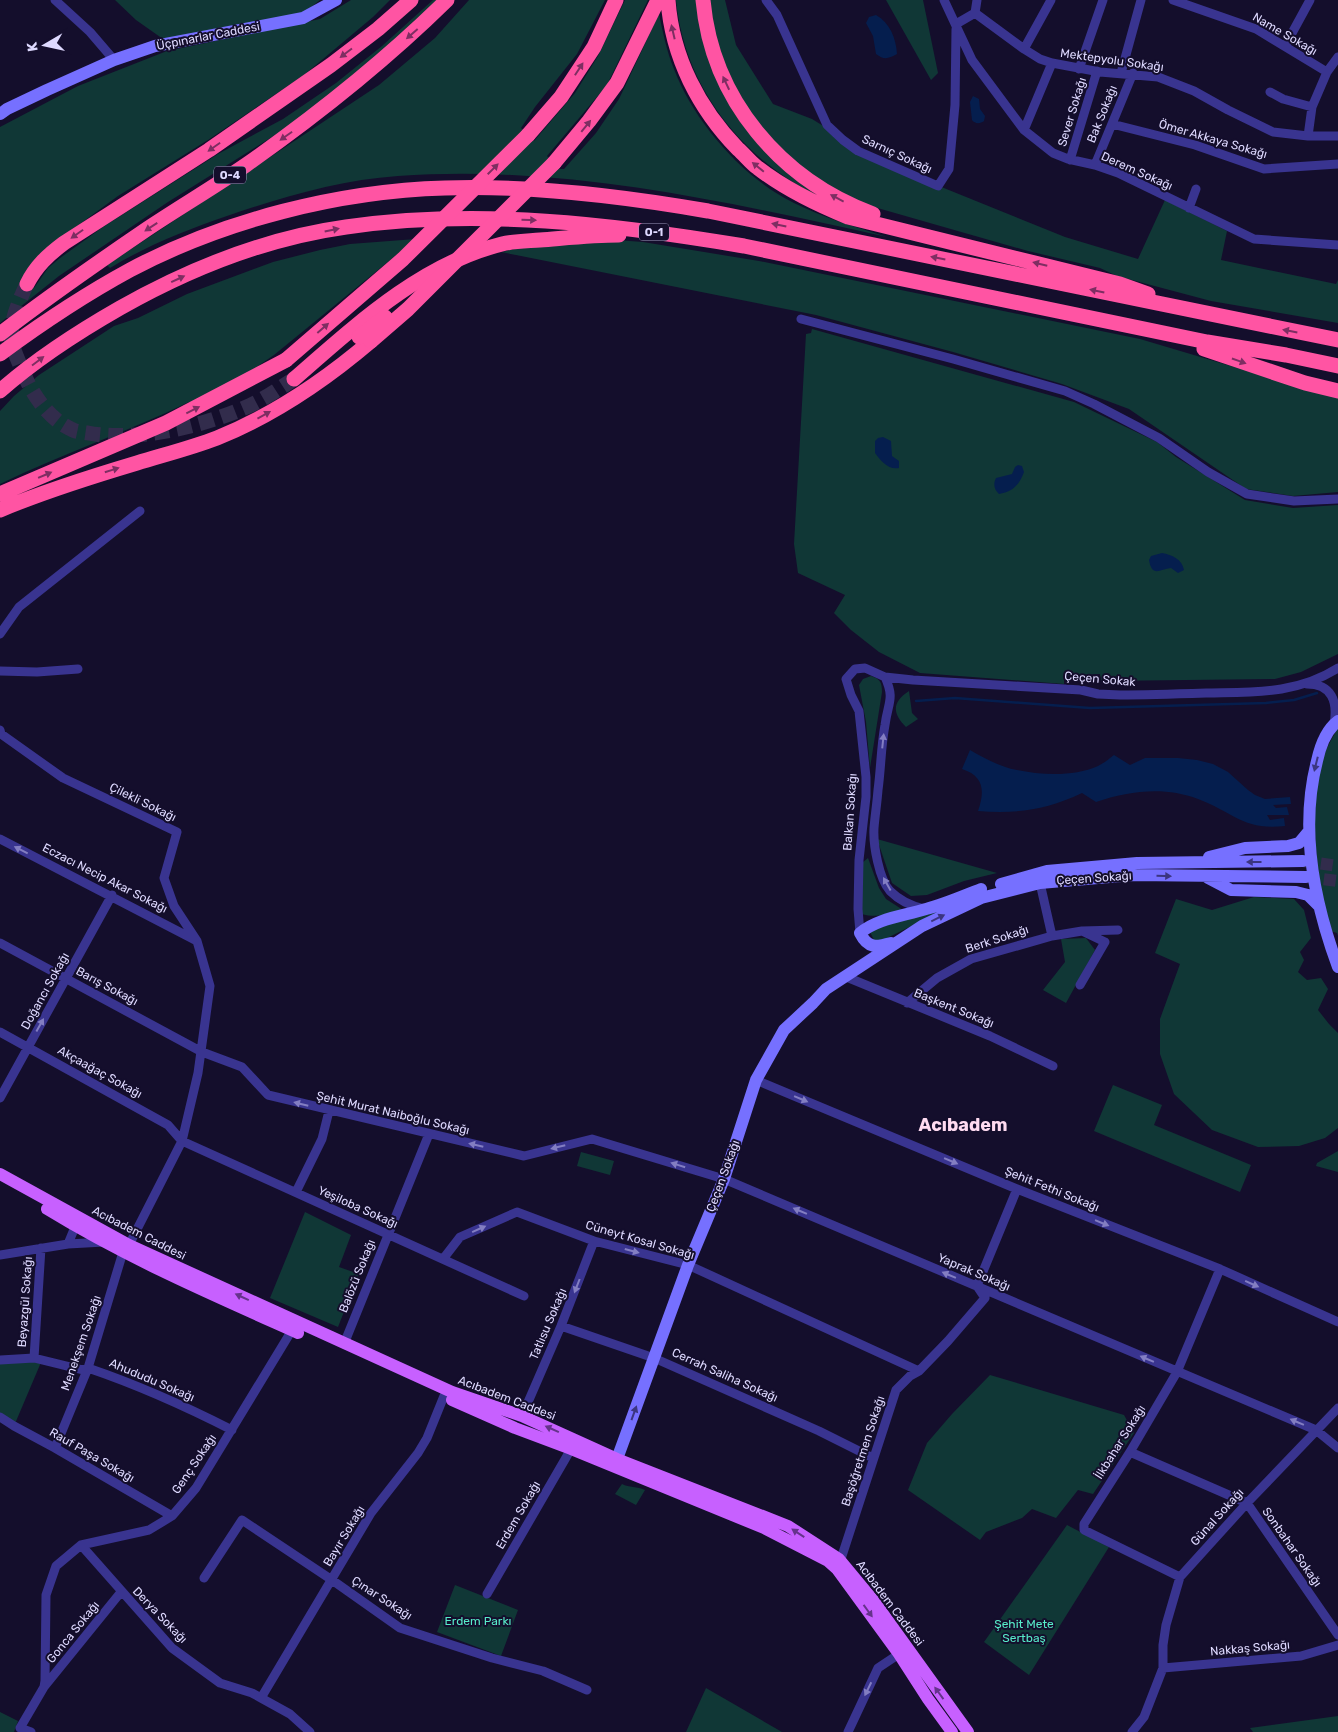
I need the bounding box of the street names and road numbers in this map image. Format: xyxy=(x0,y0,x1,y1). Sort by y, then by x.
street label: Name Sokağı xyxy=(1250,10,1320,58)
street label: Üçpınarlar Caddesi xyxy=(155,19,261,53)
street label: Mektepyolu Sokağı xyxy=(1059,46,1165,74)
street label: Sever Sokağı xyxy=(1055,76,1089,148)
street label: Bak Sokağı xyxy=(1084,83,1120,145)
street label: Ömer Akkaya Sokağı xyxy=(1157,117,1269,161)
street label: Sarnıç Sokağı xyxy=(860,132,934,176)
street label: Derem Sokağı xyxy=(1099,149,1175,193)
road number: O-4 xyxy=(214,166,246,184)
road number: O-1 xyxy=(639,223,669,240)
street label: Çeçen Sokak xyxy=(1064,669,1137,689)
street label: Balkan Sokağı xyxy=(840,773,860,851)
street label: Çilekli Sokağı xyxy=(107,780,179,824)
street label: Eczacı Necip Akar Sokağı xyxy=(40,840,170,916)
street label: Çeçen Sokağı xyxy=(1056,868,1132,888)
street label: Berk Sokağı xyxy=(964,922,1030,956)
street label: Doğancı Sokağı xyxy=(18,950,72,1032)
street label: Barış Sokağı xyxy=(74,964,141,1008)
street label: Başkent Sokağı xyxy=(912,986,996,1031)
street label: Akçaağaç Sokağı xyxy=(55,1043,145,1101)
street label: Şehit Murat Naiboğlu Sokağı xyxy=(315,1089,471,1137)
street label: Çeçen Sokağı xyxy=(704,1138,743,1214)
street label: Şehit Fethi Sokağı xyxy=(1003,1164,1101,1214)
street label: Yeşiloba Sokağı xyxy=(316,1183,400,1231)
street label: Acıbadem Caddesi xyxy=(90,1203,188,1263)
street label: Cüneyt Kosal Sokağı xyxy=(584,1218,696,1262)
street label: Balözü Sokağı xyxy=(336,1237,378,1315)
street label: Yaprak Sokağı xyxy=(936,1250,1013,1294)
street label: Beyazgül Sokağı xyxy=(15,1256,35,1348)
street label: Tatlısu Sokağı xyxy=(527,1286,569,1362)
street label: Menekşem Sokağı xyxy=(58,1293,104,1393)
street label: Cerrah Saliha Sokağı xyxy=(670,1345,780,1405)
street label: Ahududu Sokağı xyxy=(107,1356,197,1404)
street label: Acıbadem Caddesi xyxy=(456,1373,558,1423)
street label: Başöğretmen Sokağı xyxy=(839,1394,888,1508)
street label: İlkbahar Sokağı xyxy=(1092,1402,1148,1482)
street label: Rauf Paşa Sokağı xyxy=(47,1425,137,1485)
street label: Genç Sokağı xyxy=(169,1431,219,1496)
street label: Erdem Sokağı xyxy=(493,1478,543,1552)
street label: Günal Sokağı xyxy=(1188,1485,1246,1549)
street label: Bayır Sokağı xyxy=(320,1503,368,1569)
street label: Sonbahar Sokağı xyxy=(1259,1505,1325,1589)
street label: Acıbadem Caddesi xyxy=(853,1558,927,1649)
street label: Çınar Sokağı xyxy=(349,1573,415,1623)
street label: Derya Sokağı xyxy=(130,1584,190,1646)
street label: Gonca Sokağı xyxy=(44,1598,102,1666)
street label: Nakkaş Sokağı xyxy=(1210,1638,1291,1658)

